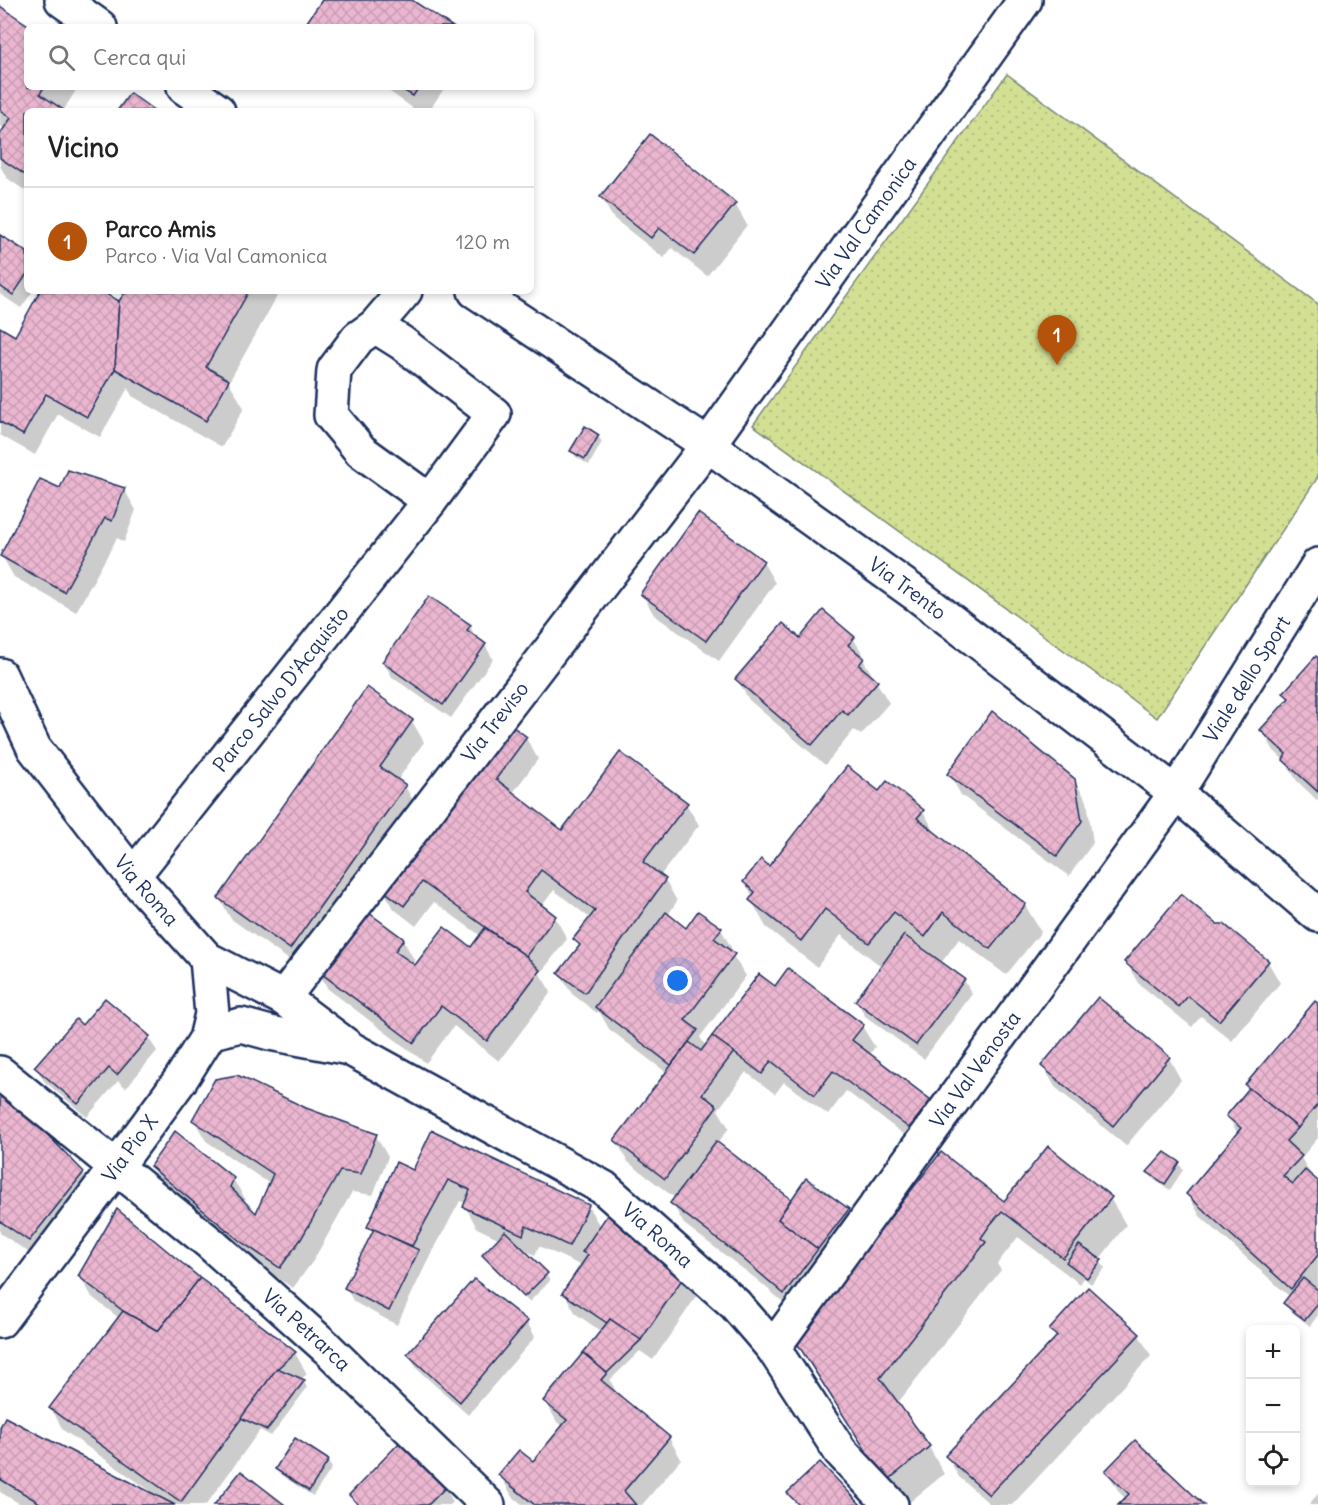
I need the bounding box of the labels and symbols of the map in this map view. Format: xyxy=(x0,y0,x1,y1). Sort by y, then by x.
street label: Via Val Camonica xyxy=(810,152,921,294)
pin: 1 xyxy=(1038,316,1076,365)
street label: Via Trento xyxy=(864,551,952,625)
street label: Parco Salvo D'Acquisto xyxy=(207,601,354,777)
street label: Viale dello Sport xyxy=(1198,611,1295,747)
street label: Via Treviso xyxy=(456,676,534,767)
street label: Via Roma xyxy=(109,850,184,931)
your location xyxy=(663,966,692,995)
street label: Via Val Venosta xyxy=(924,1006,1025,1133)
street label: Via Pio X xyxy=(96,1109,163,1187)
street label: Via Roma xyxy=(617,1197,698,1273)
street label: Via Petrarca xyxy=(257,1283,356,1376)

